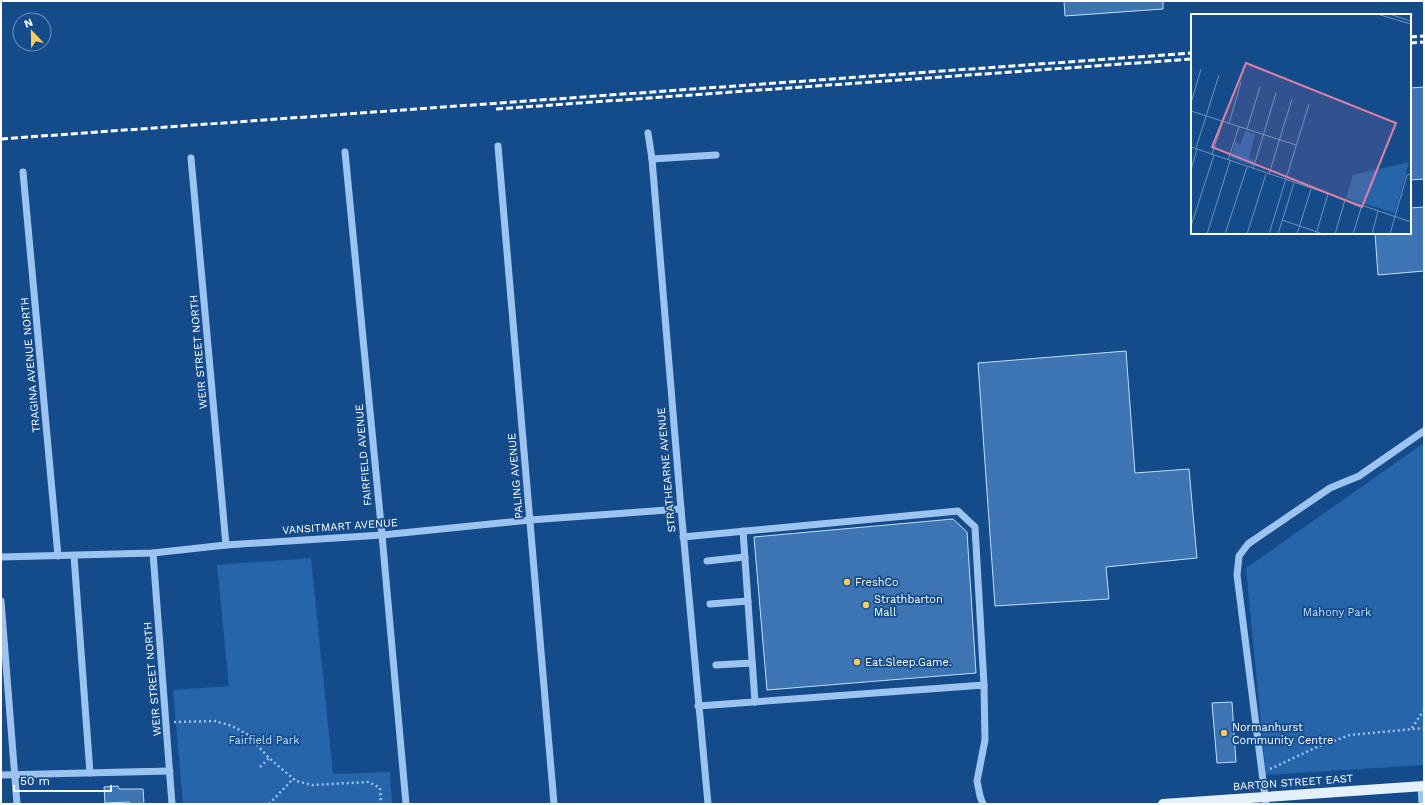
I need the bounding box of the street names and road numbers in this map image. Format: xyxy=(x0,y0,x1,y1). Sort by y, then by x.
street label: WEIR STREET NORTH xyxy=(187,294,210,410)
street label: TRAGINA AVENUE NORTH xyxy=(18,297,43,433)
street label: FAIRFIELD AVENUE xyxy=(353,403,374,506)
street label: STRATHEARNE AVENUE xyxy=(655,407,678,533)
street label: PALING AVENUE xyxy=(505,432,526,519)
street label: VANSITMART AVENUE xyxy=(282,516,398,537)
street label: WEIR STREET NORTH xyxy=(141,621,164,737)
street label: BARTON STREET EAST xyxy=(1233,772,1354,793)

